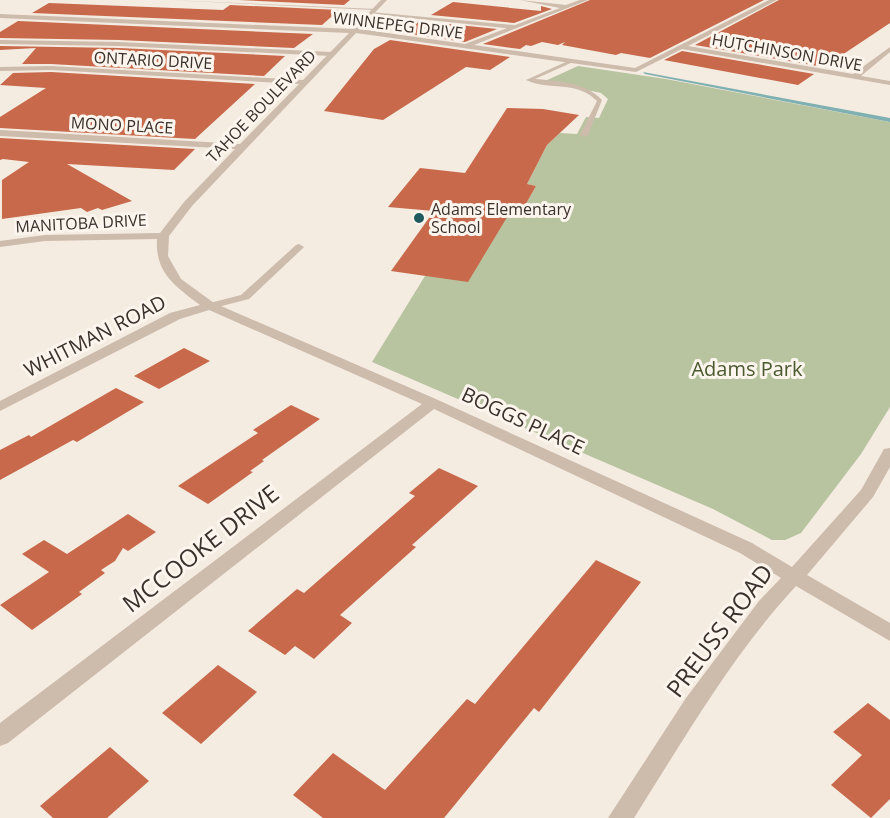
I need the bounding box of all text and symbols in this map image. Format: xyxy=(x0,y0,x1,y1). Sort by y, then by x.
street label: WINNEPEG DRIVE xyxy=(332,6,464,44)
street label: HUTCHINSON DRIVE xyxy=(710,28,864,76)
street label: TAHOE BOULEVARD xyxy=(201,45,321,167)
street label: ONTARIO DRIVE xyxy=(93,46,213,74)
street label: MONO PLACE xyxy=(70,111,174,139)
place label: Adams Elementary School xyxy=(431,198,572,238)
street label: MANITOBA DRIVE xyxy=(15,209,147,237)
marker: Adams Elementary School xyxy=(412,211,426,225)
street label: WHITMAN ROAD xyxy=(19,288,170,383)
park label: Adams Park xyxy=(691,355,803,382)
street label: BOGGS PLACE xyxy=(457,380,589,461)
street label: MCCOOKE DRIVE xyxy=(115,476,285,619)
street label: PREUSS ROAD xyxy=(658,557,780,703)

